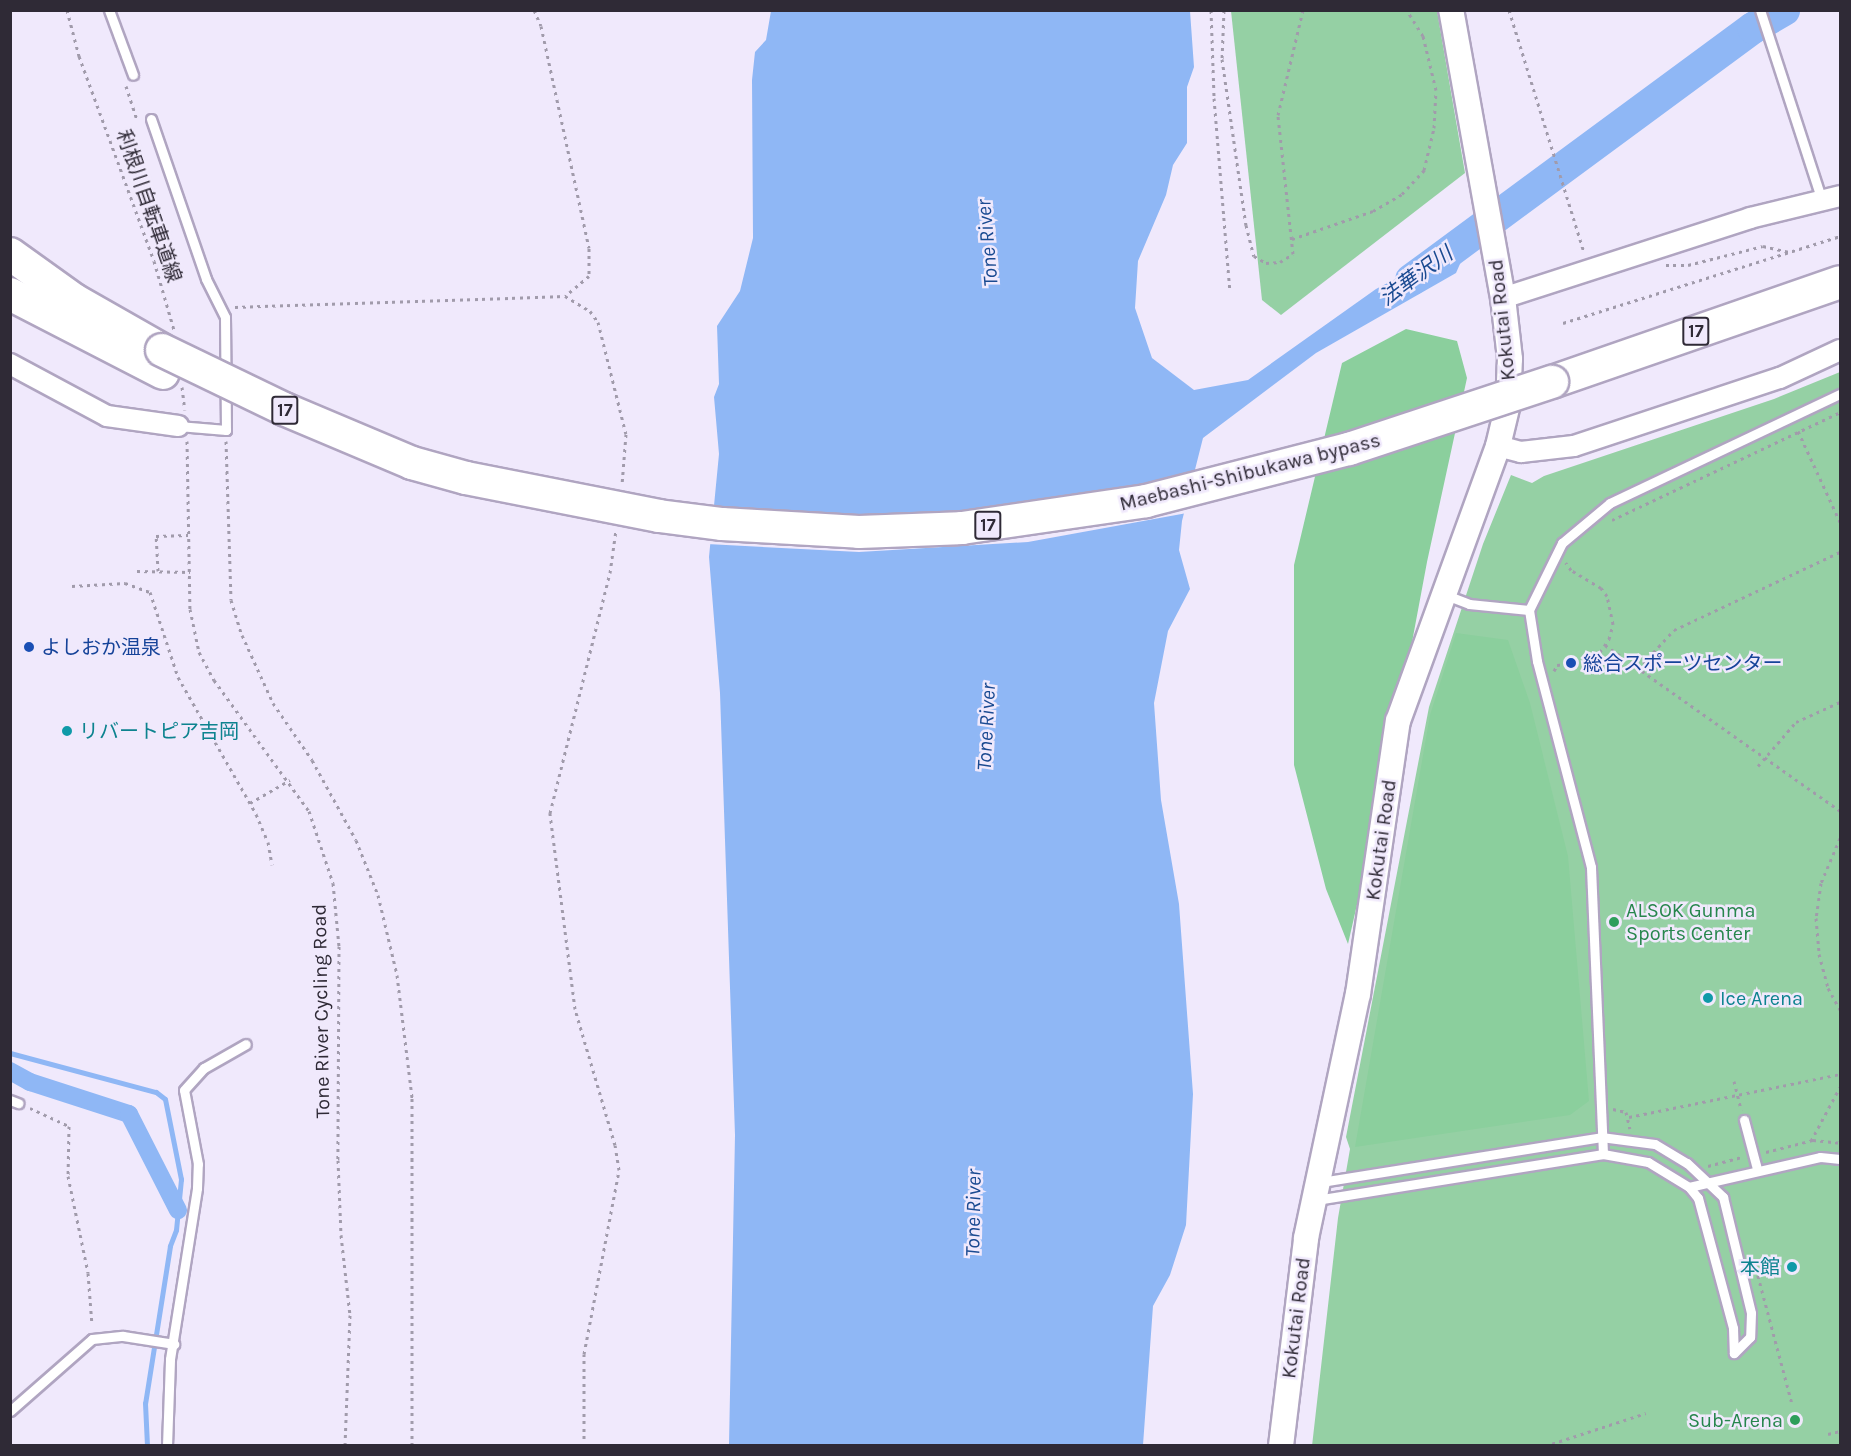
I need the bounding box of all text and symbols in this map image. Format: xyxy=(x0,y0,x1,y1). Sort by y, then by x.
street label: 利根川自転車道線 xyxy=(112,126,186,286)
water label: Tone River xyxy=(971,198,1003,288)
water label: 法華沢川 xyxy=(1375,241,1457,311)
street label: Kokutai Road xyxy=(1484,258,1520,382)
road number: 17 xyxy=(1681,316,1711,346)
road number: 17 xyxy=(270,395,300,425)
street label: Maebashi-Shibukawa bypass xyxy=(1117,428,1383,516)
road number: 17 xyxy=(973,510,1003,540)
place label: よしおか温泉 xyxy=(41,635,161,659)
marker: よしおか温泉 xyxy=(22,640,36,654)
place label: 総合スポーツセンター xyxy=(1583,651,1783,675)
marker: 総合スポーツセンター xyxy=(1564,656,1578,670)
water label: Tone River xyxy=(971,683,1001,771)
place label: リバートピア吉岡 xyxy=(79,719,239,743)
marker: リバートピア吉岡 xyxy=(60,724,74,738)
street label: Kokutai Road xyxy=(1361,778,1401,902)
place label: ALSOK Gunma Sports Center xyxy=(1626,898,1756,945)
street label: Tone River Cycling Road xyxy=(307,904,335,1118)
marker: ALSOK Gunma Sports Center xyxy=(1607,915,1621,929)
place label: Ice Arena xyxy=(1720,986,1803,1010)
marker: Ice Arena xyxy=(1701,991,1715,1005)
water label: Tone River xyxy=(960,1169,986,1257)
place label: 本館 xyxy=(1740,1255,1780,1279)
street label: Kokutai Road xyxy=(1277,1256,1315,1380)
marker: 本館 xyxy=(1785,1260,1799,1274)
place label: Sub-Arena xyxy=(1688,1408,1783,1432)
marker: Sub-Arena xyxy=(1788,1413,1802,1427)

